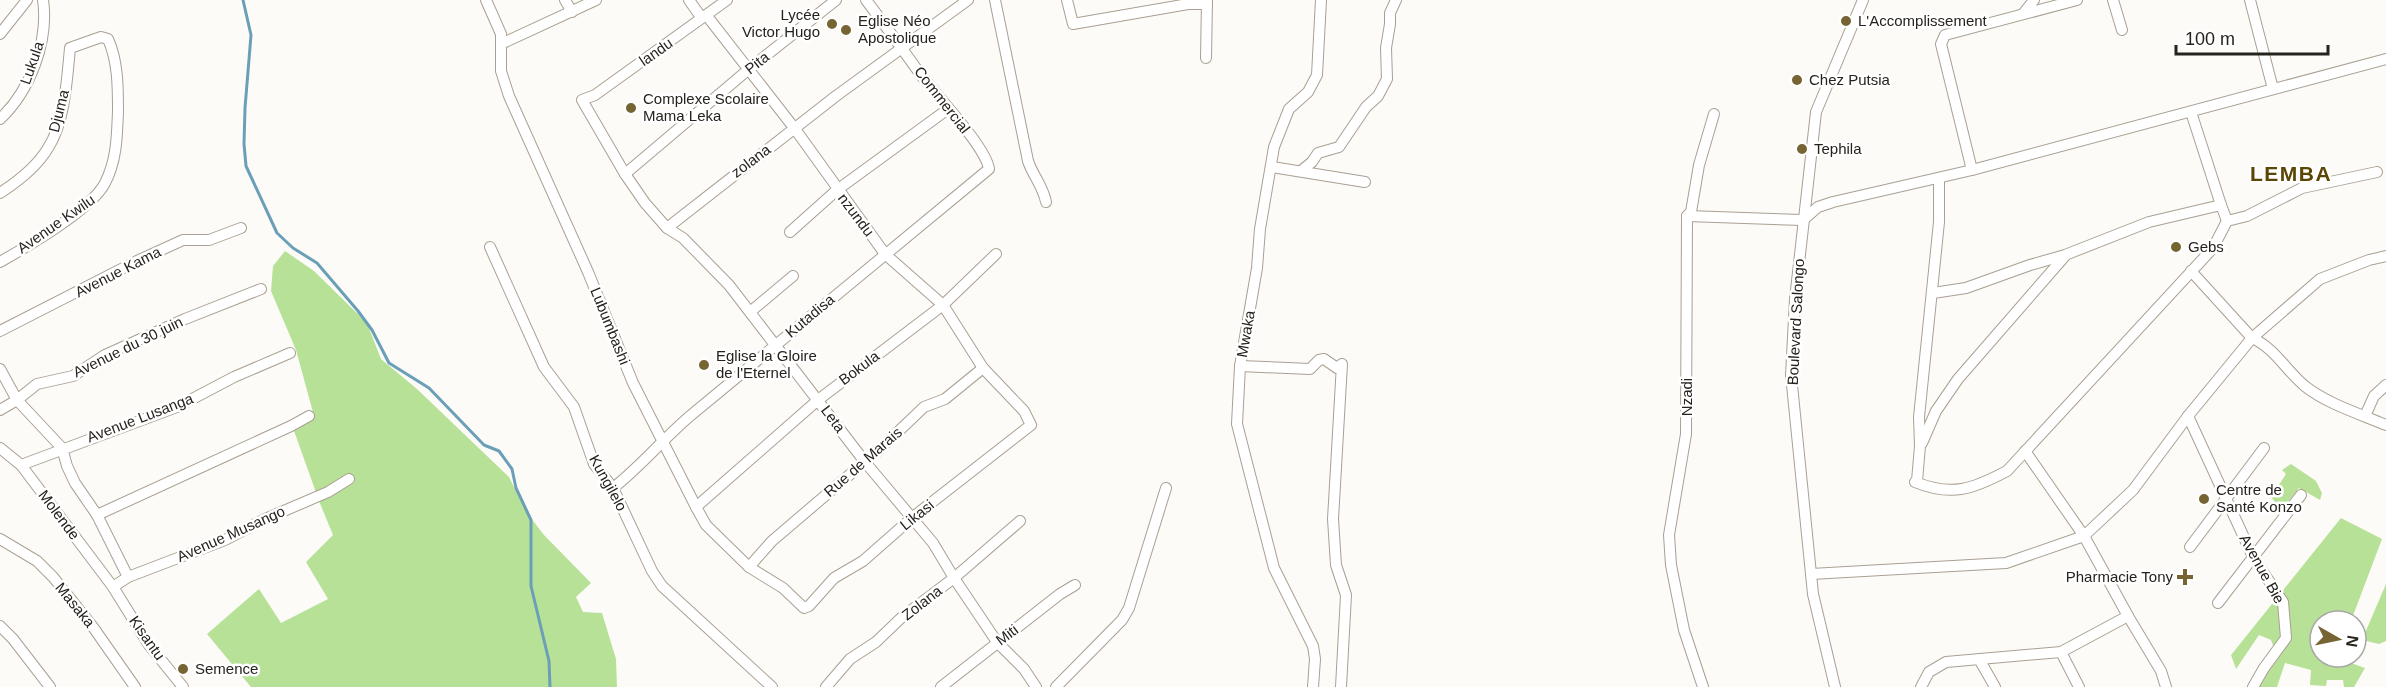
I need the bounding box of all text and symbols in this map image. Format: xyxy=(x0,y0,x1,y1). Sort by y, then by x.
place label: Lycée Victor Hugo xyxy=(742,6,820,40)
place label: Eglise Néo Apostolique xyxy=(858,12,936,46)
place label: L'Accomplissement xyxy=(1858,12,1988,29)
marker: L'Accomplissement xyxy=(1839,14,1853,28)
marker: Lycée Victor Hugo xyxy=(825,17,839,31)
scale bar xyxy=(2176,18,2328,56)
marker: Eglise Néo Apostolique xyxy=(839,23,853,37)
text: 100 m xyxy=(2185,29,2235,49)
street label: landu xyxy=(636,34,676,69)
street label: Lukula xyxy=(16,39,47,87)
street label: Pita xyxy=(741,48,773,77)
street label: Commercial xyxy=(911,63,974,136)
place label: Chez Putsia xyxy=(1809,71,1891,88)
marker: Chez Putsia xyxy=(1790,73,1804,87)
street label: Djuma xyxy=(45,87,72,134)
place label: Complexe Scolaire Mama Leka xyxy=(643,90,769,124)
marker: Complexe Scolaire Mama Leka xyxy=(624,101,638,115)
street label: zolana xyxy=(728,140,774,181)
place label: Tephila xyxy=(1814,140,1862,157)
marker: Tephila xyxy=(1795,142,1809,156)
district label: LEMBA xyxy=(2250,162,2332,185)
street label: nzundu xyxy=(835,190,878,239)
street label: Avenue Kwilu xyxy=(14,191,98,257)
place label: Gebs xyxy=(2188,238,2224,255)
marker: Gebs xyxy=(2169,240,2183,254)
street label: Avenue Kama xyxy=(72,242,164,300)
street label: Boulevard Salongo xyxy=(1784,258,1807,386)
street label: Lubumbashi xyxy=(587,285,634,367)
street label: Kutadisa xyxy=(782,290,838,341)
street label: Mwaka xyxy=(1233,308,1258,359)
street label: Avenue du 30 juin xyxy=(70,313,185,380)
place label: Eglise la Gloire de l'Eternel xyxy=(716,347,817,381)
street label: Bokula xyxy=(835,347,883,388)
marker: Eglise la Gloire de l'Eternel xyxy=(697,358,711,372)
street label: Nzadi xyxy=(1678,378,1695,416)
street label: Avenue Lusanga xyxy=(84,389,196,446)
street label: Leta xyxy=(818,402,849,436)
street label: Rue de Marais xyxy=(820,423,905,500)
street label: Kungilelo xyxy=(586,452,631,514)
place label: Centre de Santé Konzo xyxy=(2216,481,2302,515)
street label: Molende xyxy=(35,487,84,543)
marker: Centre de Santé Konzo xyxy=(2197,492,2211,506)
street label: Likasi xyxy=(896,496,937,533)
street label: Avenue Musango xyxy=(174,502,287,565)
street label: Avenue Bie xyxy=(2236,531,2288,606)
place label: Pharmacie Tony xyxy=(2066,568,2173,585)
marker: Pharmacie Tony xyxy=(2178,570,2192,584)
street label: Masaka xyxy=(52,579,99,631)
street label: Zolana xyxy=(898,581,946,623)
north arrow xyxy=(2308,609,2368,669)
street label: Kisantu xyxy=(126,612,169,663)
street label: Miti xyxy=(992,621,1021,648)
text: N xyxy=(2343,634,2362,648)
place label: Semence xyxy=(195,660,258,677)
marker: Semence xyxy=(176,662,190,676)

